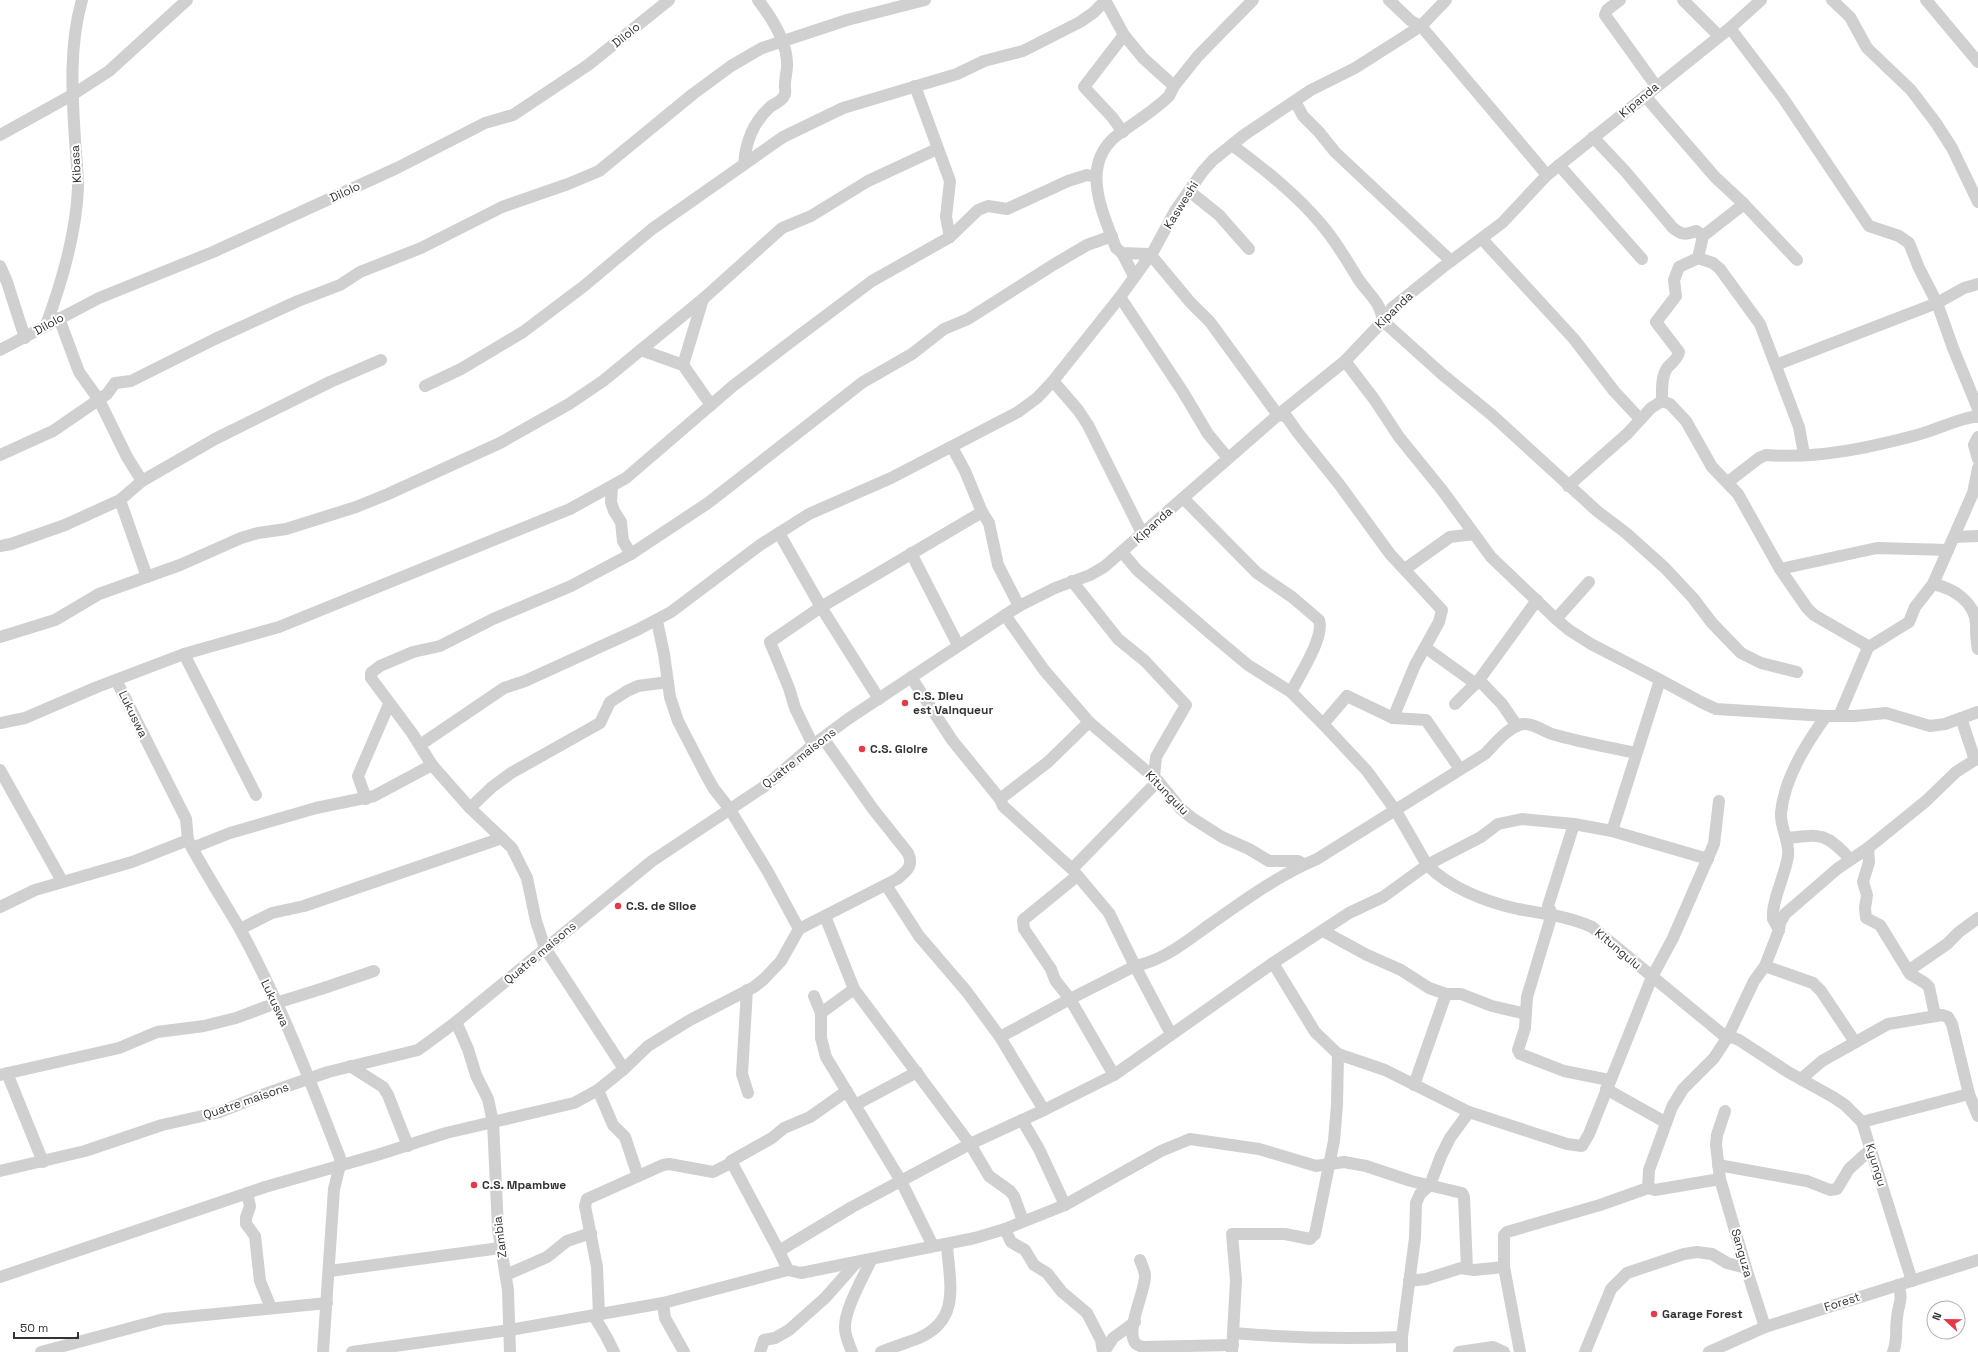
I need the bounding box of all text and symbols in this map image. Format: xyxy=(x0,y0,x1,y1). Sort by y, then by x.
street label: Dilolo xyxy=(609,19,643,51)
street label: Kipanda xyxy=(1616,79,1662,121)
street label: Kibasa xyxy=(67,144,85,184)
street label: Dilolo xyxy=(327,178,363,206)
street label: Kasweshi xyxy=(1160,178,1202,232)
street label: Kipanda xyxy=(1372,288,1416,332)
street label: Dilolo xyxy=(31,309,67,339)
street label: Kipanda xyxy=(1130,503,1176,547)
street label: Lukuswa xyxy=(115,688,151,740)
place label: C.S. Dieu est Vainqueur xyxy=(913,688,993,718)
marker: C.S. Dieu est Vainqueur xyxy=(900,698,910,708)
street label: Quatre maisons xyxy=(759,724,839,792)
place label: C.S. Gloire xyxy=(870,741,928,757)
marker: C.S. Gloire xyxy=(857,744,867,754)
street label: Kitungulu xyxy=(1142,767,1192,819)
place label: C.S. de Siloe xyxy=(626,898,696,914)
marker: C.S. de Siloe xyxy=(613,901,623,911)
street label: Quatre maisons xyxy=(501,918,579,988)
street label: Kitungulu xyxy=(1591,925,1645,973)
street label: Lukuswa xyxy=(257,977,293,1029)
street label: Quatre maisons xyxy=(201,1079,291,1123)
street label: Kyungu xyxy=(1862,1141,1890,1189)
place label: C.S. Mpambwe xyxy=(482,1177,566,1193)
marker: C.S. Mpambwe xyxy=(469,1180,479,1190)
street label: Zambia xyxy=(490,1215,510,1259)
street label: Sanguza xyxy=(1727,1227,1757,1279)
street label: Forest xyxy=(1822,1289,1862,1315)
north arrow xyxy=(1926,1300,1966,1340)
place label: Garage Forest xyxy=(1662,1306,1743,1322)
marker: Garage Forest xyxy=(1649,1309,1659,1319)
text: N xyxy=(1929,1310,1945,1322)
scale bar xyxy=(14,1314,78,1340)
text: 50 m xyxy=(20,1320,48,1336)

